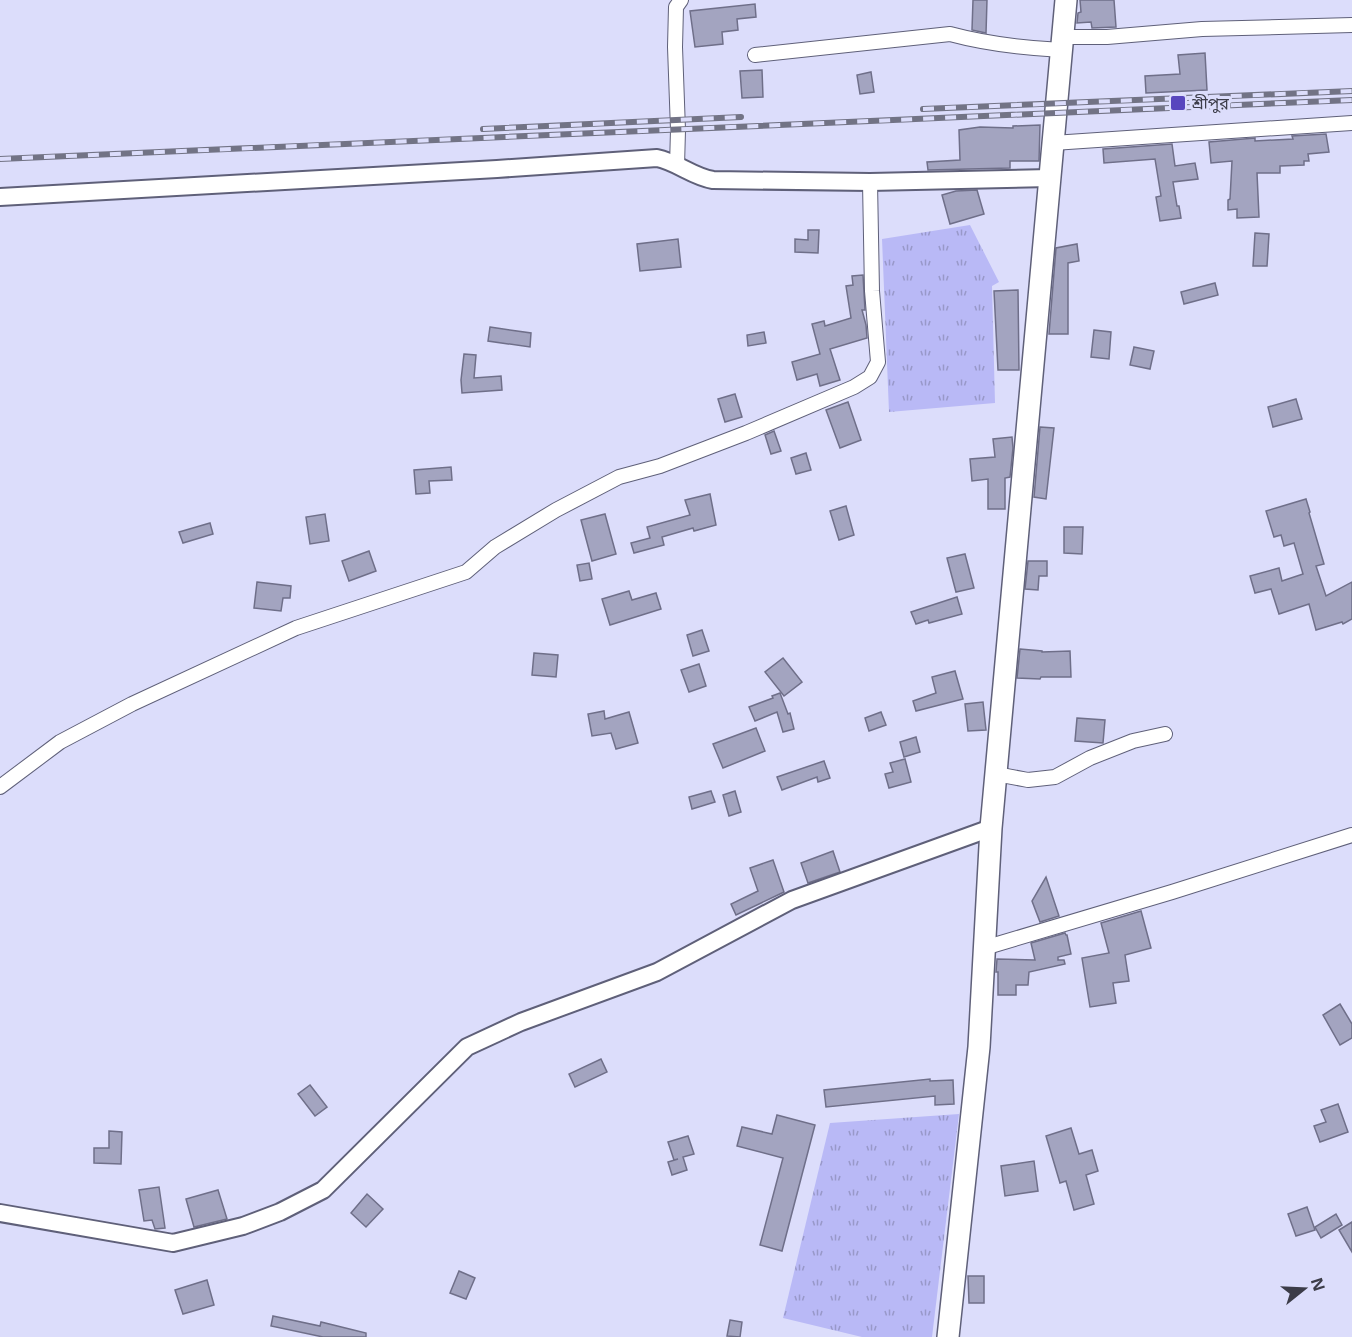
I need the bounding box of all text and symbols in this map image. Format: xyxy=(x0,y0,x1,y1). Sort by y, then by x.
place label: শ্রীপুর xyxy=(1191,92,1229,114)
marker: শ্রীপুর xyxy=(1169,94,1187,112)
north arrow xyxy=(1274,1259,1334,1319)
text: N xyxy=(1306,1275,1331,1294)

